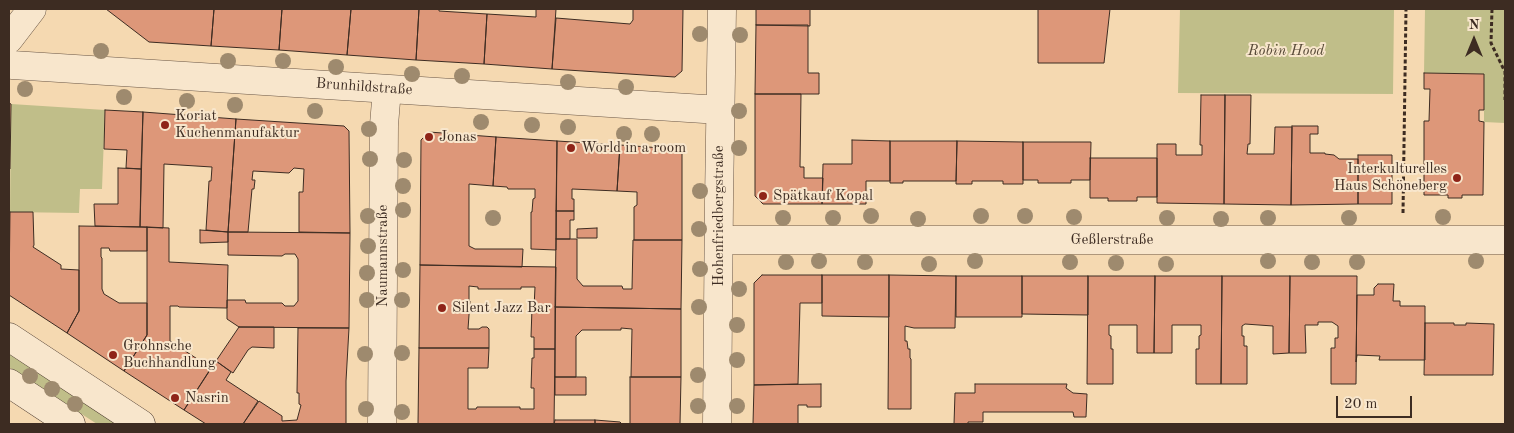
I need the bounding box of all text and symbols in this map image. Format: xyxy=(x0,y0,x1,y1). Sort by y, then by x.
north arrow xyxy=(1449,15,1499,65)
text: N xyxy=(1469,18,1479,32)
park label: Robin Hood xyxy=(1248,42,1324,60)
street label: Brunhildstraße xyxy=(315,75,413,99)
place label: Koriat Kuchenmanufaktur xyxy=(175,107,299,142)
marker: Koriat Kuchenmanufaktur xyxy=(159,119,171,131)
place label: Jonas xyxy=(439,128,477,146)
marker: Jonas xyxy=(423,131,435,143)
place label: World in a room xyxy=(581,139,686,157)
marker: World in a room xyxy=(565,142,577,154)
street label: Hohenfriedbergstraße xyxy=(710,145,728,287)
place label: Interkulturelles Haus Schöneberg xyxy=(1334,160,1447,195)
marker: Interkulturelles Haus Schöneberg xyxy=(1451,172,1463,184)
place label: Spätkauf Kopal xyxy=(773,187,873,205)
marker: Spätkauf Kopal xyxy=(757,190,769,202)
street label: Naumannstraße xyxy=(374,205,392,307)
street label: Geßlerstraße xyxy=(1071,231,1153,249)
place label: Silent Jazz Bar xyxy=(452,299,551,317)
marker: Silent Jazz Bar xyxy=(436,302,448,314)
place label: Grohnsche Buchhandlung xyxy=(123,337,216,372)
marker: Grohnsche Buchhandlung xyxy=(107,349,119,361)
scale bar xyxy=(1339,386,1415,418)
place label: Nasrin xyxy=(185,389,229,407)
marker: Nasrin xyxy=(169,392,181,404)
text: 20 m xyxy=(1344,397,1378,412)

